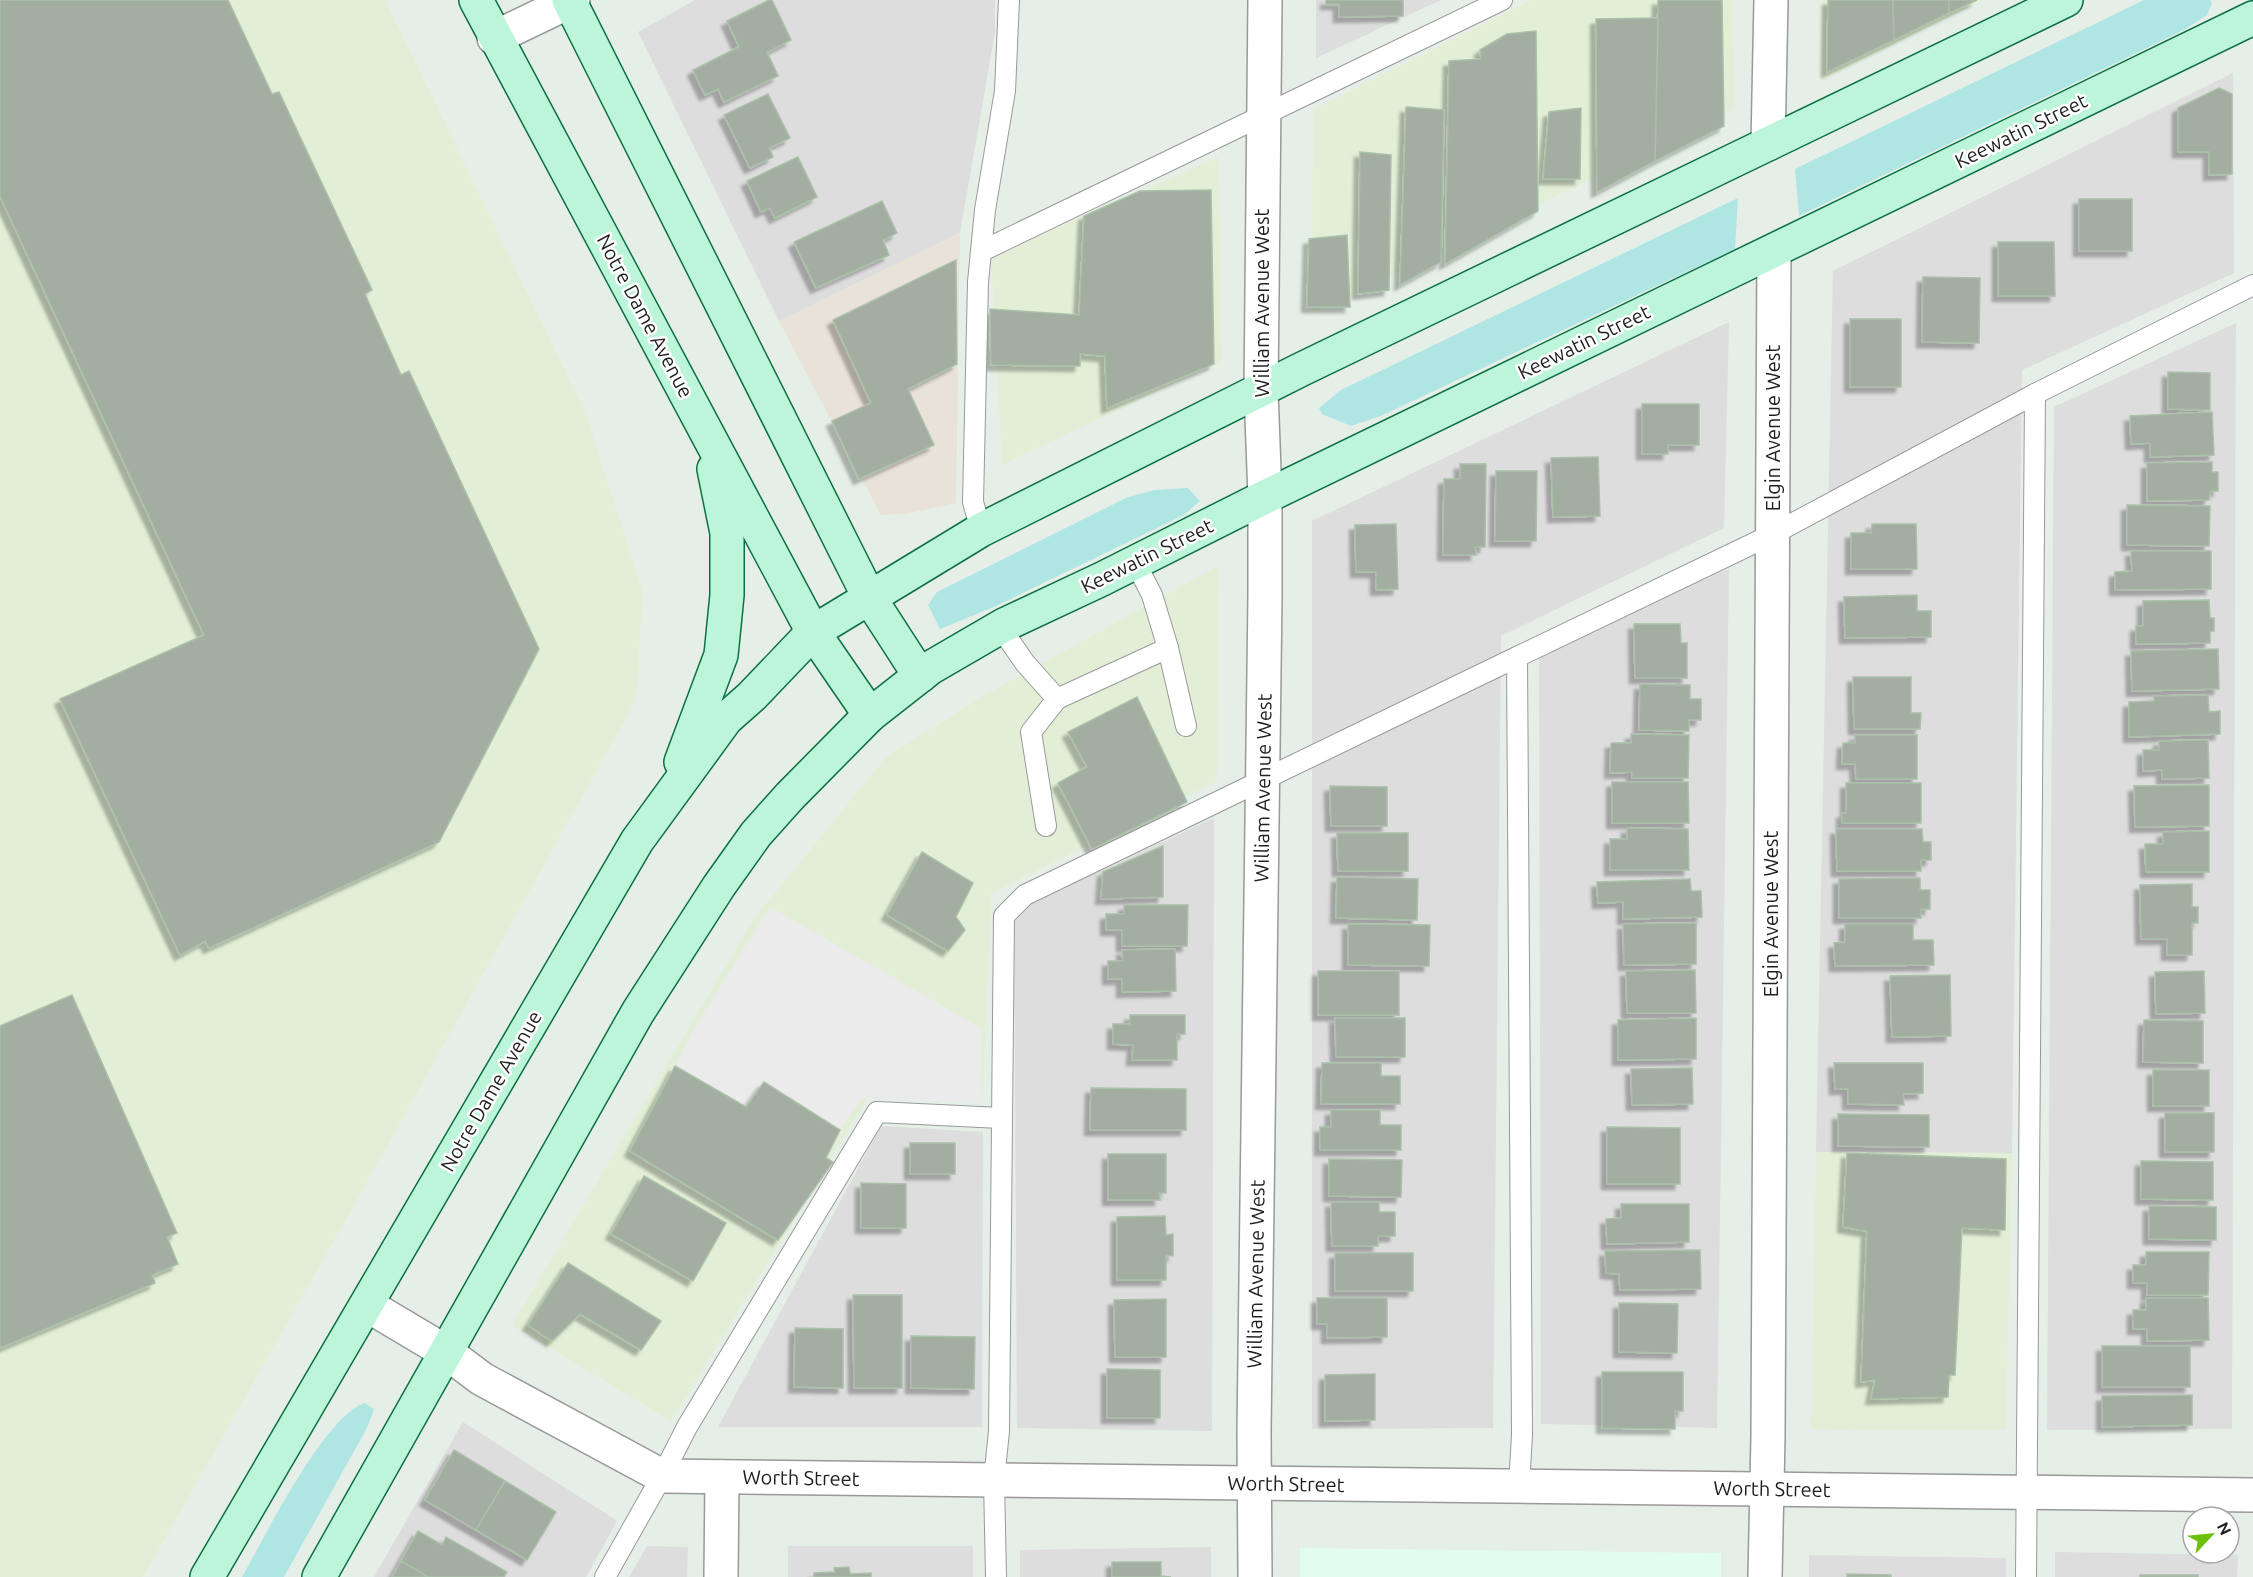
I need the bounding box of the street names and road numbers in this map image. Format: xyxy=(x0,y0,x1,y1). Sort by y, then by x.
street label: Keewatin Street xyxy=(1951,89,2091,173)
street label: William Avenue West xyxy=(1250,208,1273,397)
street label: Notre Dame Avenue xyxy=(593,230,698,401)
street label: Keewatin Street xyxy=(1514,300,1654,384)
street label: Elgin Avenue West xyxy=(1761,345,1784,511)
street label: Keewatin Street xyxy=(1077,514,1217,598)
street label: William Avenue West xyxy=(1249,693,1276,883)
street label: Elgin Avenue West xyxy=(1759,831,1782,997)
street label: Notre Dame Avenue xyxy=(435,1006,546,1175)
street label: William Avenue West xyxy=(1242,1179,1269,1369)
street label: Worth Street xyxy=(742,1465,860,1490)
street label: Worth Street xyxy=(1227,1471,1345,1496)
street label: Worth Street xyxy=(1713,1476,1831,1501)

